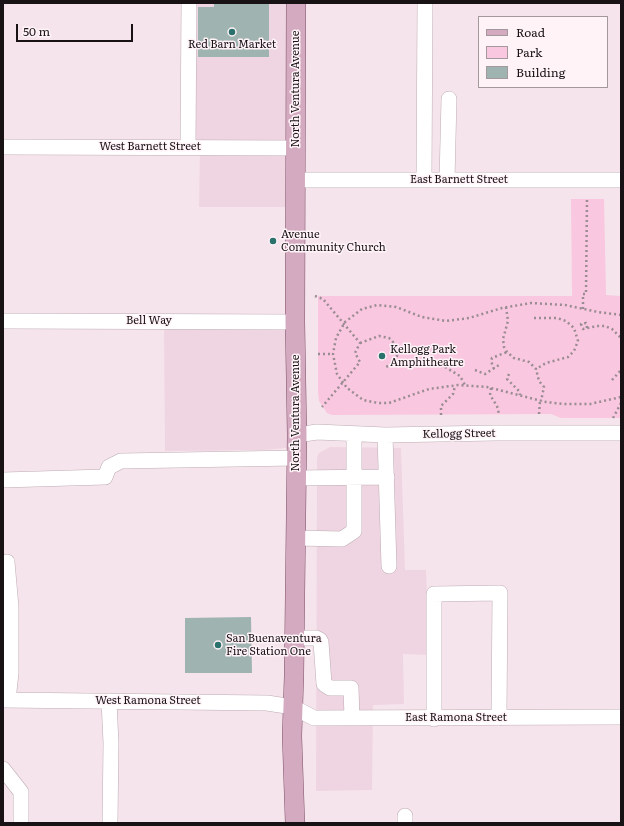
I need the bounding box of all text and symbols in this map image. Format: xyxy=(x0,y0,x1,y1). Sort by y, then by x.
scale bar xyxy=(18,16,135,42)
legend xyxy=(478,16,608,88)
text: 50 m xyxy=(23,22,50,40)
text: Road xyxy=(516,23,545,41)
marker: Red Barn Market xyxy=(227,27,237,37)
street label: North Ventura Avenue xyxy=(289,31,303,147)
place label: Red Barn Market xyxy=(188,38,276,52)
text: Park xyxy=(516,43,542,61)
text: Building xyxy=(516,63,565,81)
street label: West Barnett Street xyxy=(99,140,201,154)
street label: East Barnett Street xyxy=(410,173,508,187)
place label: Avenue Community Church xyxy=(281,228,386,254)
marker: Avenue Community Church xyxy=(268,236,278,246)
street label: Bell Way xyxy=(126,314,172,328)
place label: Kellogg Park Amphitheatre xyxy=(390,343,464,369)
marker: Kellogg Park Amphitheatre xyxy=(377,351,387,361)
street label: North Ventura Avenue xyxy=(289,355,303,471)
street label: Kellogg Street xyxy=(422,427,496,441)
place label: San Buenaventura Fire Station One xyxy=(226,632,322,658)
marker: San Buenaventura Fire Station One xyxy=(213,640,223,650)
street label: West Ramona Street xyxy=(95,694,201,708)
street label: East Ramona Street xyxy=(405,711,507,725)

